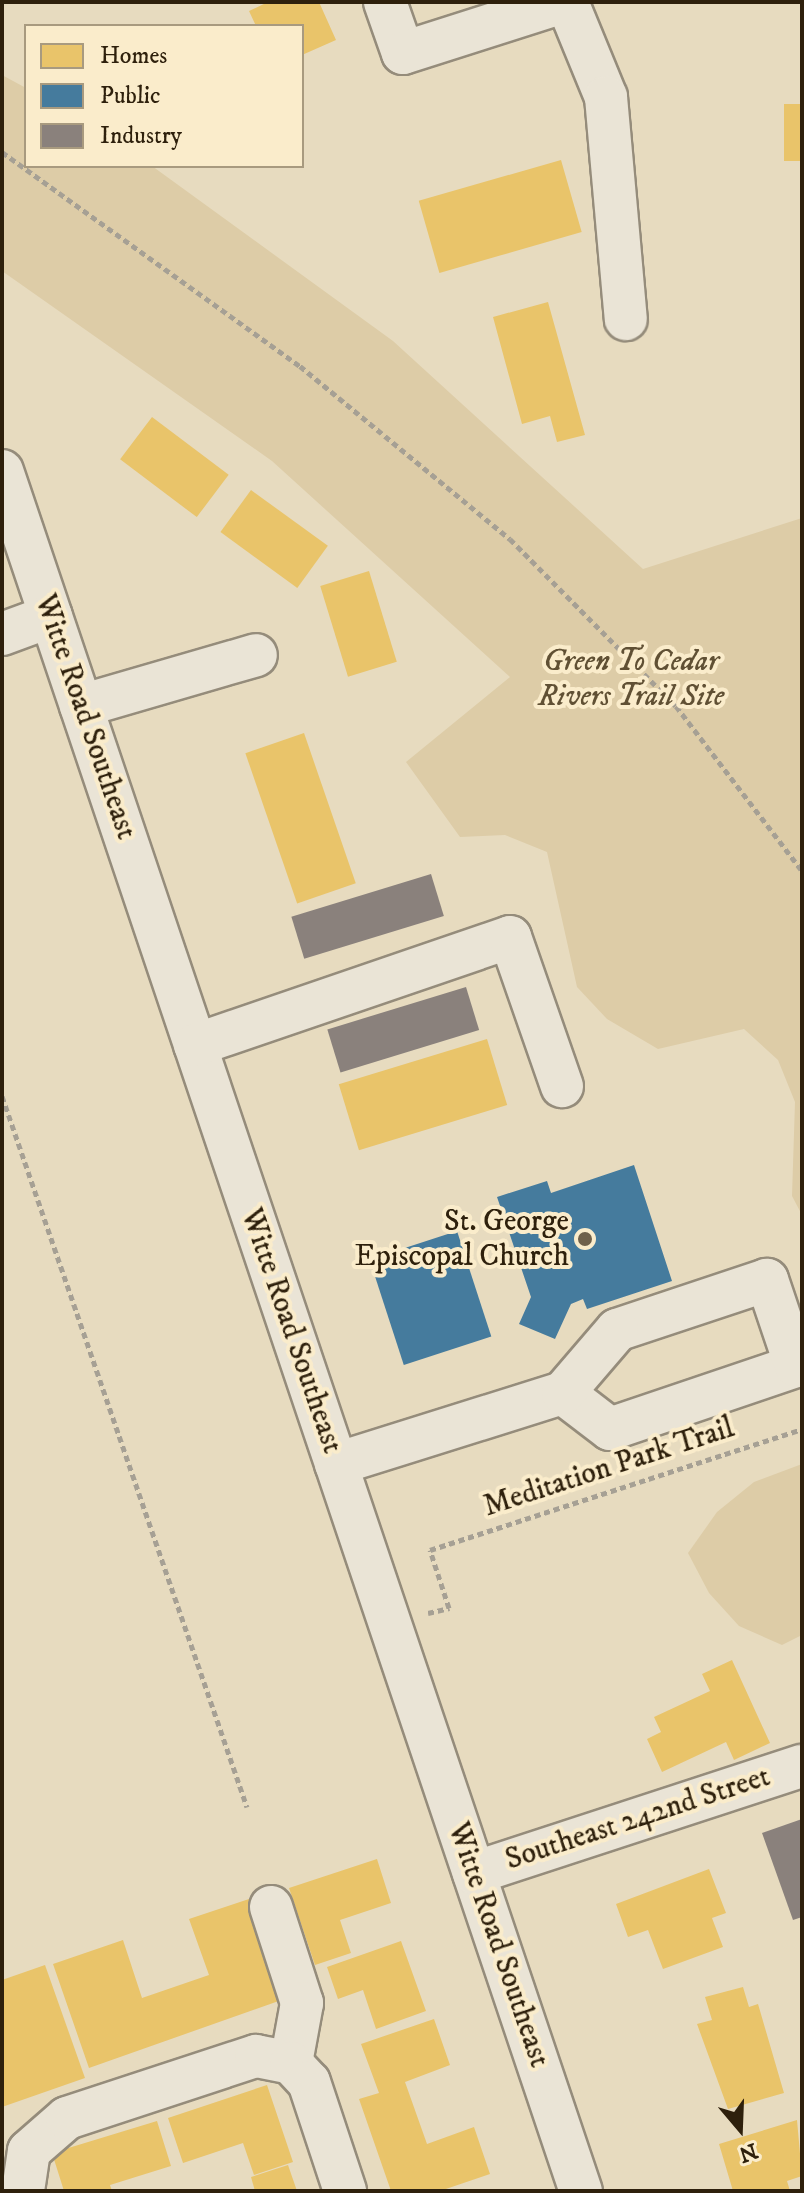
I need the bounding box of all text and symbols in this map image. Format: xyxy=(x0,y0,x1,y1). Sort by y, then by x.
legend xyxy=(24,24,304,168)
text: Homes xyxy=(100,41,167,71)
text: Public xyxy=(100,81,160,111)
text: Industry xyxy=(100,121,182,151)
street label: Witte Road Southeast xyxy=(26,590,144,844)
park label: Green To Cedar Rivers Trail Site xyxy=(538,644,724,714)
street label: Witte Road Southeast xyxy=(232,1204,350,1458)
place label: St. George Episcopal Church xyxy=(354,1204,569,1274)
marker: St. George Episcopal Church xyxy=(576,1230,594,1248)
street label: Meditation Park Trail xyxy=(479,1411,739,1525)
street label: Southeast 242nd Street xyxy=(501,1759,775,1879)
street label: Witte Road Southeast xyxy=(439,1818,557,2072)
north arrow xyxy=(700,2089,780,2169)
text: N xyxy=(735,2136,761,2168)

